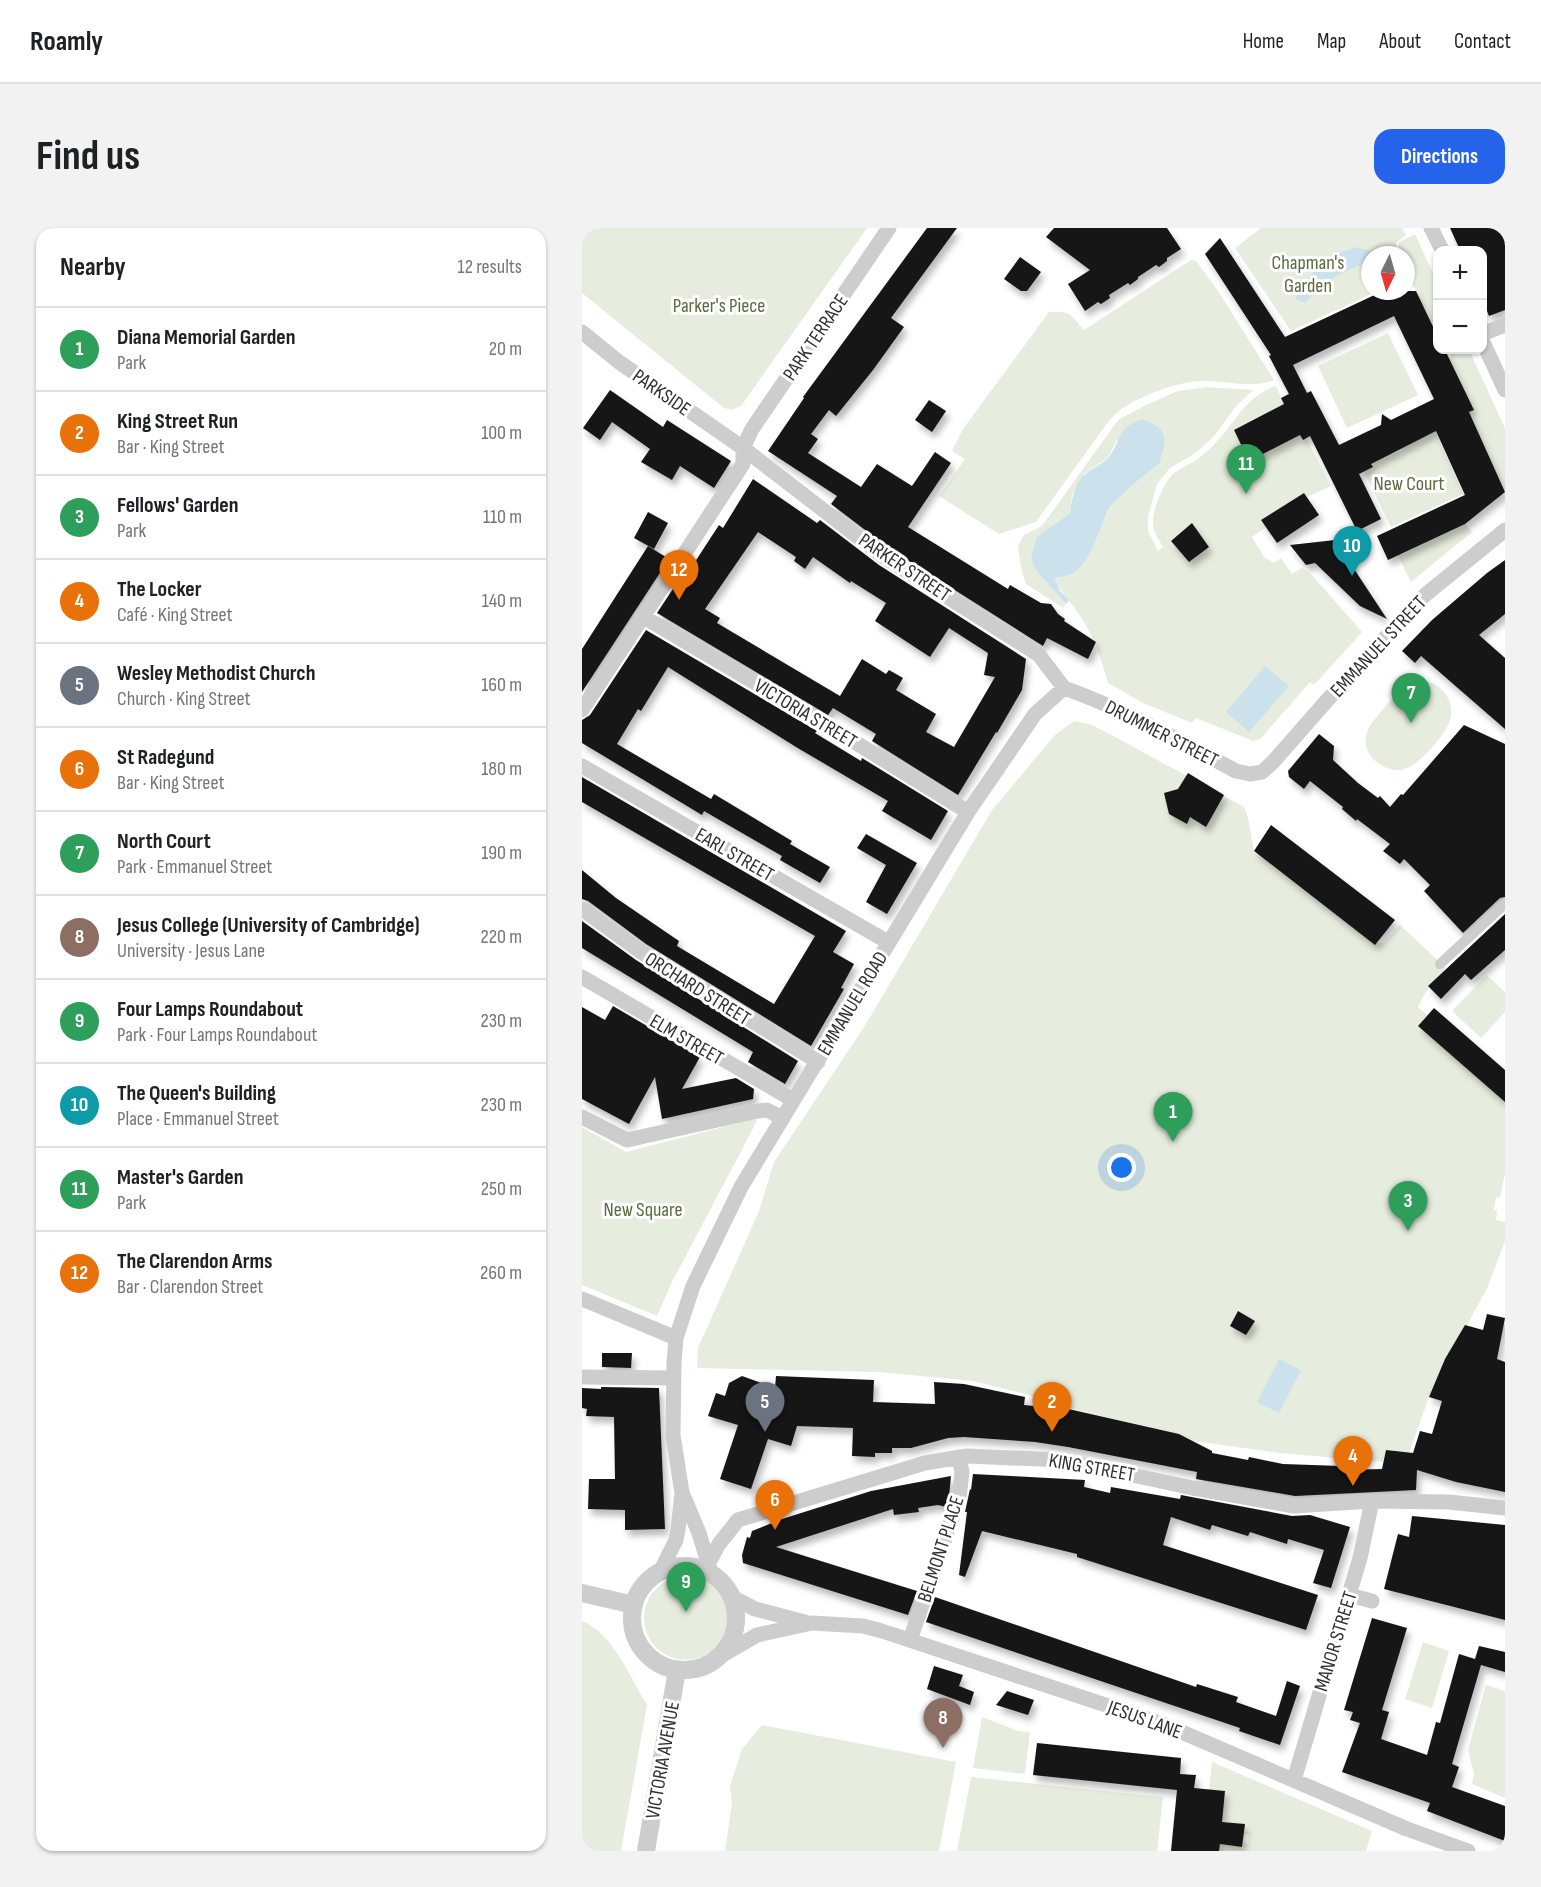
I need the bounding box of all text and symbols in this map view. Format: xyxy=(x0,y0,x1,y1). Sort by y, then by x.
text: Roamly xyxy=(30,25,103,58)
text: Home xyxy=(1243,29,1284,54)
text: Map xyxy=(1317,29,1346,54)
text: About xyxy=(1379,29,1421,54)
text: Contact xyxy=(1454,29,1511,54)
button: Directions xyxy=(1374,129,1505,184)
text: Find us xyxy=(36,131,140,182)
north arrow xyxy=(1361,246,1415,300)
map controls xyxy=(1433,246,1487,354)
button: + xyxy=(1433,246,1487,300)
park label: Chapman's Garden xyxy=(1272,251,1344,298)
text: Nearby xyxy=(60,252,126,283)
text: 12 results xyxy=(458,255,522,279)
street label: PARK TERRACE xyxy=(778,290,853,385)
park label: Parker's Piece xyxy=(673,294,765,318)
button: − xyxy=(1433,300,1487,354)
text: Diana Memorial Garden xyxy=(117,324,296,351)
text: 1 xyxy=(76,337,83,361)
text: 20 m xyxy=(489,337,522,361)
text: Park xyxy=(117,351,146,375)
street label: PARKSIDE xyxy=(628,364,695,421)
text: King Street Run xyxy=(117,408,238,435)
text: 2 xyxy=(75,421,84,445)
text: 100 m xyxy=(481,421,522,445)
text: Bar · King Street xyxy=(117,435,224,459)
pin: 11 xyxy=(1226,444,1266,494)
park label: New Court xyxy=(1374,472,1444,496)
text: Fellows' Garden xyxy=(117,492,238,519)
text: 3 xyxy=(75,505,84,529)
text: 110 m xyxy=(483,505,522,529)
text: Park xyxy=(117,519,146,543)
pin: 10 xyxy=(1332,526,1372,576)
street label: PARKER STREET xyxy=(854,528,955,607)
pin: 12 xyxy=(660,550,698,600)
text: The Locker xyxy=(117,576,202,603)
text: 4 xyxy=(75,589,84,613)
text: 140 m xyxy=(482,589,522,613)
street label: EMMANUEL STREET xyxy=(1326,591,1432,702)
text: Café · King Street xyxy=(117,603,233,627)
text: Wesley Methodist Church xyxy=(117,660,315,687)
text: 5 xyxy=(75,673,84,697)
text: 160 m xyxy=(481,673,522,697)
street label: VICTORIA STREET xyxy=(750,674,861,754)
pin: 7 xyxy=(1392,674,1430,723)
text: Church · King Street xyxy=(117,687,251,711)
street label: DRUMMER STREET xyxy=(1101,695,1222,773)
text: St Radegund xyxy=(117,744,214,771)
text: 6 xyxy=(75,757,84,781)
text: 180 m xyxy=(481,757,522,781)
text: Bar · King Street xyxy=(117,771,224,795)
street label: EARL STREET xyxy=(691,823,778,887)
text: North Court xyxy=(117,828,211,855)
text: 7 xyxy=(75,841,84,865)
text: 190 m xyxy=(481,841,522,865)
text: Park · Emmanuel Street xyxy=(117,855,272,879)
text: Jesus College (University of Cambridge) xyxy=(117,912,420,939)
text: 8 xyxy=(75,925,84,949)
text: 220 m xyxy=(481,925,522,949)
text: University · Jesus Lane xyxy=(117,939,265,963)
street label: ORCHARD STREET xyxy=(640,947,755,1031)
street label: EMMANUEL ROAD xyxy=(813,947,893,1060)
text: Four Lamps Roundabout xyxy=(117,996,303,1023)
text: 9 xyxy=(75,1009,84,1033)
text: 230 m xyxy=(480,1009,522,1033)
street label: ELM STREET xyxy=(645,1009,728,1071)
text: Park · Four Lamps Roundabout xyxy=(117,1023,317,1047)
text: The Queen's Building xyxy=(117,1080,276,1107)
pin: 1 xyxy=(1154,1092,1192,1142)
text: 10 xyxy=(71,1093,88,1117)
text: 230 m xyxy=(480,1093,522,1117)
text: Place · Emmanuel Street xyxy=(117,1107,279,1131)
your location xyxy=(1107,1153,1136,1182)
text: Master's Garden xyxy=(117,1164,244,1191)
text: 11 xyxy=(72,1177,87,1201)
text: 250 m xyxy=(481,1177,522,1201)
pin: 3 xyxy=(1388,1182,1428,1231)
text: Park xyxy=(117,1191,146,1215)
park label: New Square xyxy=(604,1198,682,1222)
text: The Clarendon Arms xyxy=(117,1248,273,1275)
text: 12 xyxy=(71,1261,88,1285)
text: 260 m xyxy=(480,1261,522,1285)
text: Bar · Clarendon Street xyxy=(117,1275,263,1299)
pin: 5 xyxy=(746,1382,784,1432)
pin: 2 xyxy=(1032,1382,1072,1432)
pin: 4 xyxy=(1334,1436,1372,1486)
street label: KING STREET xyxy=(1047,1449,1137,1487)
pin: 6 xyxy=(756,1480,794,1530)
street label: BELMONT PLACE xyxy=(913,1493,969,1605)
pin: 9 xyxy=(666,1562,706,1612)
street label: MANOR STREET xyxy=(1309,1588,1363,1694)
street label: JESUS LANE xyxy=(1103,1695,1185,1744)
pin: 8 xyxy=(924,1698,962,1748)
street label: VICTORIA AVENUE xyxy=(641,1700,685,1821)

